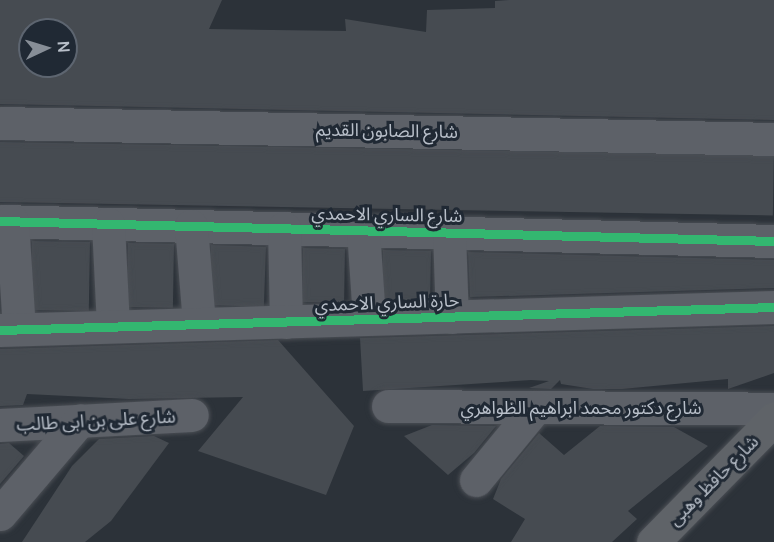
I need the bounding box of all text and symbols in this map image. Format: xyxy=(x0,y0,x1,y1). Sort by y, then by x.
north arrow xyxy=(18,18,78,78)
text: N xyxy=(53,40,75,53)
street label: شارع الصابون القديم xyxy=(316,118,458,142)
street label: شارع الساري الاحمدي xyxy=(311,202,463,226)
street label: حارة الساري الاحمدي xyxy=(314,289,460,315)
street label: شارع دكتور محمد ابراهيم الظواهري xyxy=(460,396,702,418)
street label: شارع على بن ابى طالب xyxy=(16,405,176,435)
street label: شارع حافظ وهبى xyxy=(663,430,763,530)

